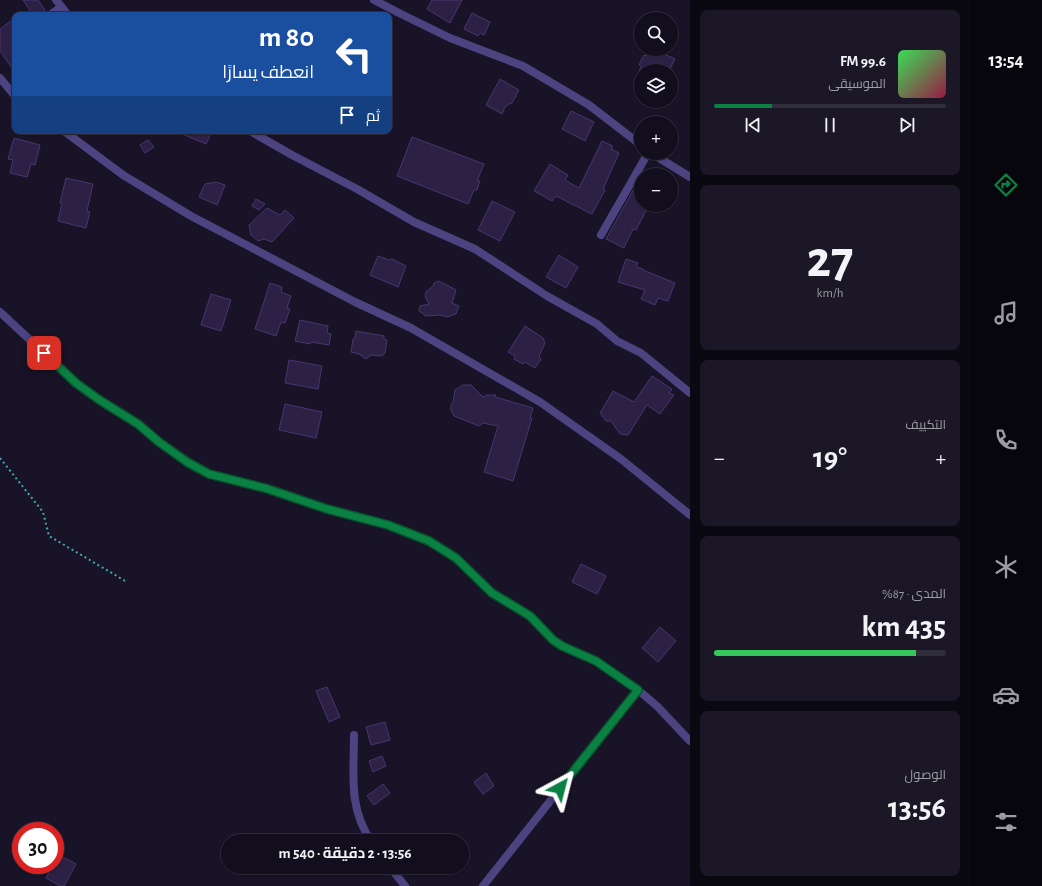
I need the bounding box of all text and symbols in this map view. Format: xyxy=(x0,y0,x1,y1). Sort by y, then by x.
map controls xyxy=(634,12,678,212)
button: search xyxy=(634,12,678,56)
text: 80 m xyxy=(259,24,314,52)
icon: left xyxy=(328,28,380,80)
text: 13:54 xyxy=(988,52,1024,70)
text: 99.6 FM xyxy=(840,54,886,69)
text: انعطف يسارًا xyxy=(222,64,314,82)
button: layers xyxy=(634,64,678,108)
text: الموسيقى xyxy=(828,78,886,91)
icon: arrive xyxy=(336,104,358,126)
text: ثم xyxy=(366,109,380,124)
icon: previous xyxy=(742,114,764,136)
icon: pause xyxy=(819,114,841,136)
icon: next xyxy=(896,114,918,136)
button: + xyxy=(634,116,678,160)
button: − xyxy=(634,168,678,212)
icon: directions xyxy=(992,171,1020,199)
text: 27 xyxy=(807,234,853,286)
text: km/h xyxy=(817,287,843,300)
icon: music xyxy=(992,299,1020,327)
pin xyxy=(27,336,61,370)
icon: arrive xyxy=(33,342,55,364)
text: التكييف xyxy=(905,419,946,432)
icon: phone xyxy=(992,426,1020,454)
text: 19° xyxy=(813,443,847,473)
text: − xyxy=(714,447,725,469)
text: + xyxy=(935,447,946,469)
icon: climate xyxy=(992,553,1020,581)
text: المدى · 87% xyxy=(882,588,946,601)
text: 435 km xyxy=(861,612,946,642)
icon: car xyxy=(992,681,1020,709)
position arrow xyxy=(539,767,581,809)
text: الوصول xyxy=(905,769,946,782)
text: 13:56 xyxy=(888,793,946,823)
icon: filters xyxy=(992,808,1020,836)
speed limit sign: 30 xyxy=(12,822,64,874)
text: 13:56 · 2 دقيقة · 540 m xyxy=(279,846,411,861)

